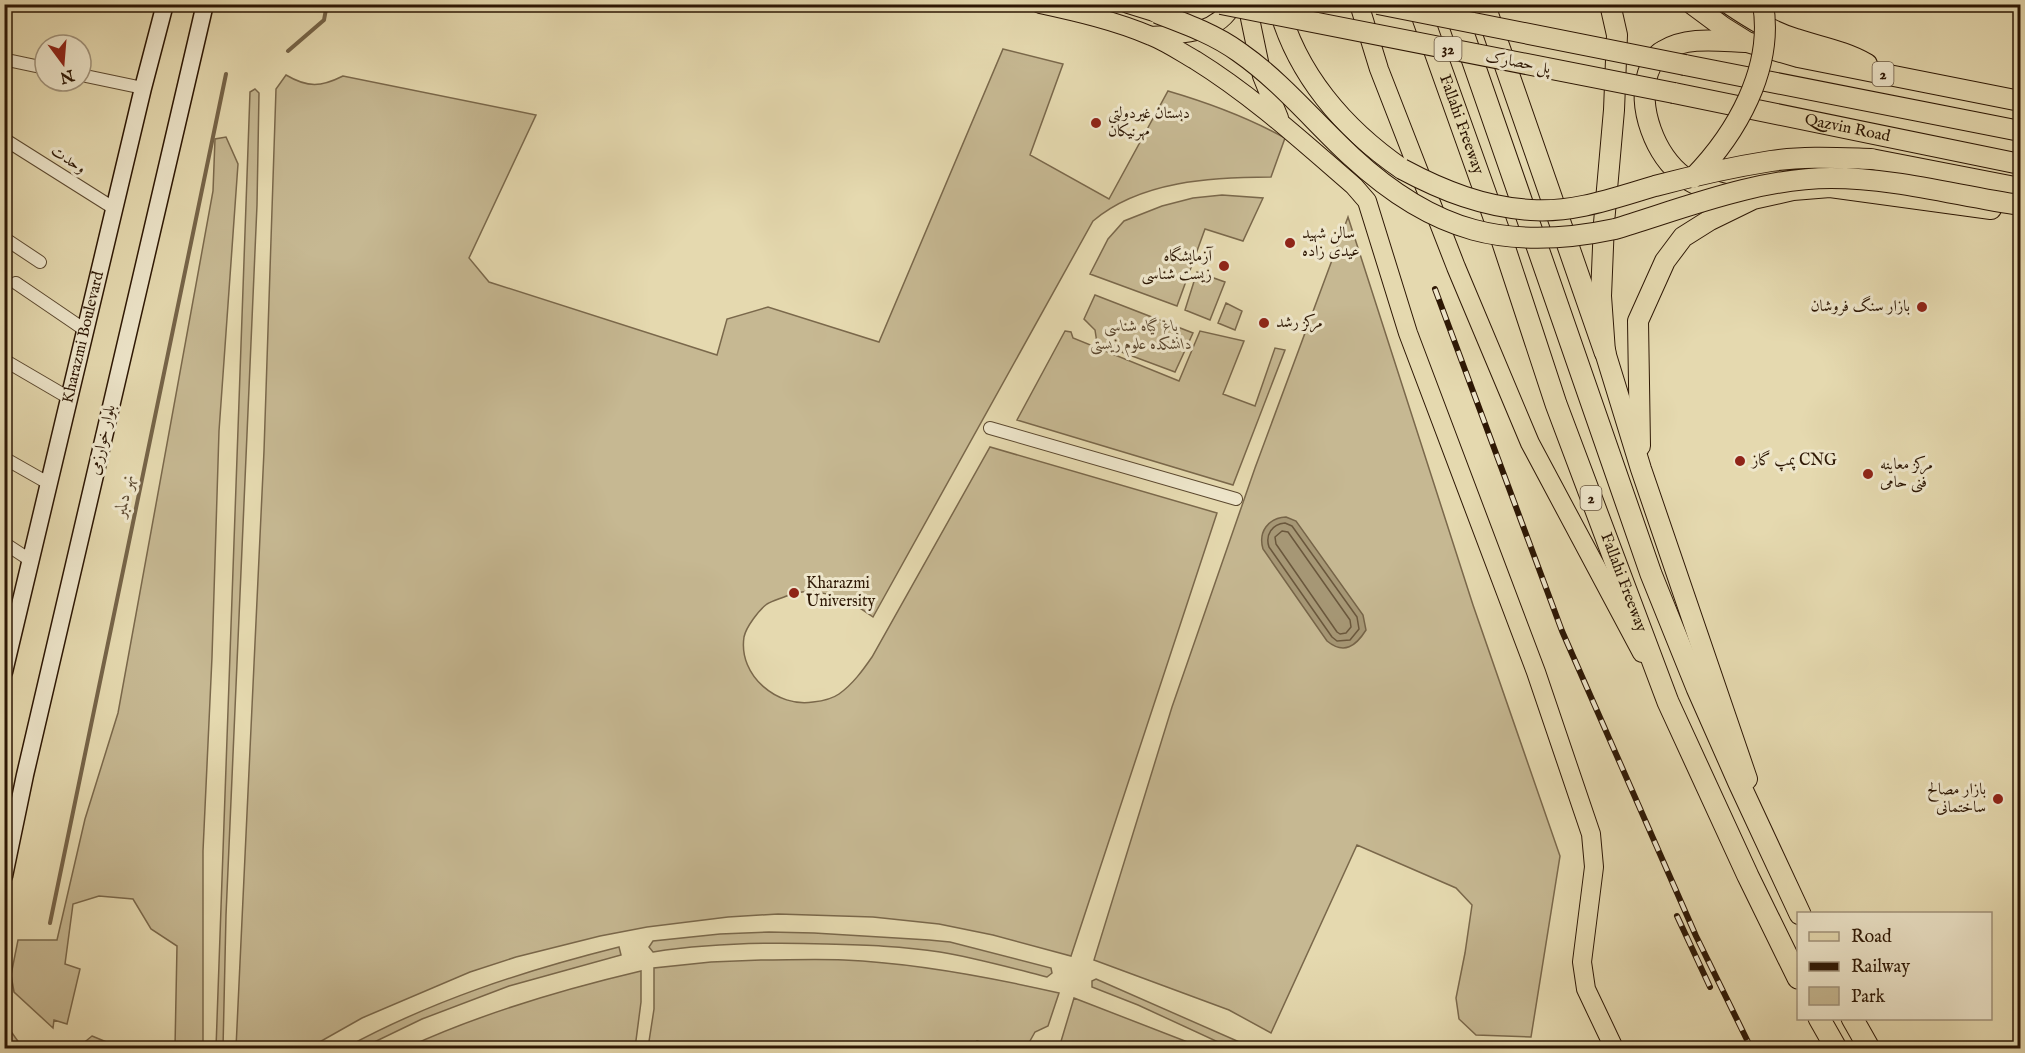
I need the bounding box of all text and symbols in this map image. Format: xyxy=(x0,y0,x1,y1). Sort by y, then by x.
north arrow xyxy=(33,33,93,93)
road number: 32 xyxy=(1434,37,1462,61)
street label: پل حصارک xyxy=(1484,47,1553,79)
road number: 2 xyxy=(1872,62,1894,86)
text: N xyxy=(57,64,77,87)
street label: Fallahi Freeway xyxy=(1434,72,1488,177)
place label: دبستان غیردولتی مهرنیکان xyxy=(1108,104,1190,142)
street label: Qazvin Road xyxy=(1803,110,1892,147)
marker: دبستان غیردولتی مهرنیکان xyxy=(1089,116,1103,130)
street label: وحدت xyxy=(46,141,90,179)
place label: سالن شهید عیدی زاده xyxy=(1302,224,1360,262)
marker: سالن شهید عیدی زاده xyxy=(1283,236,1297,250)
place label: آزمایشگاه زیست شناسی xyxy=(1141,245,1214,285)
marker: آزمایشگاه زیست شناسی xyxy=(1217,259,1231,273)
street label: Kharazmi Boulevard xyxy=(58,269,109,405)
place label: بازار سنگ فروشان xyxy=(1810,295,1910,317)
marker: بازار سنگ فروشان xyxy=(1915,300,1929,314)
place label: مرکز رشد xyxy=(1276,313,1323,333)
marker: مرکز رشد xyxy=(1257,316,1271,330)
park label: باغ گیاه شناسی دانشکده علوم زیستی xyxy=(1090,317,1192,358)
street label: بلوار خوارزمی xyxy=(85,403,121,477)
place label: پمپ گاز CNG xyxy=(1750,450,1837,472)
marker: پمپ گاز CNG xyxy=(1733,454,1747,468)
place label: مرکز معاینه فنی حامی xyxy=(1880,455,1933,493)
marker: مرکز معاینه فنی حامی xyxy=(1861,467,1875,481)
water label: نهر دلمبر xyxy=(109,472,141,522)
road number: 2 xyxy=(1580,486,1602,510)
street label: Fallahi Freeway xyxy=(1595,530,1651,635)
place label: Kharazmi University xyxy=(806,574,875,612)
marker: Kharazmi University xyxy=(787,586,801,600)
place label: بازار مصالح ساختمانی xyxy=(1927,780,1986,818)
marker: بازار مصالح ساختمانی xyxy=(1991,792,2005,806)
legend xyxy=(1797,912,1992,1020)
text: Road xyxy=(1851,926,1892,949)
text: Railway xyxy=(1851,956,1910,979)
text: Park xyxy=(1851,986,1886,1009)

